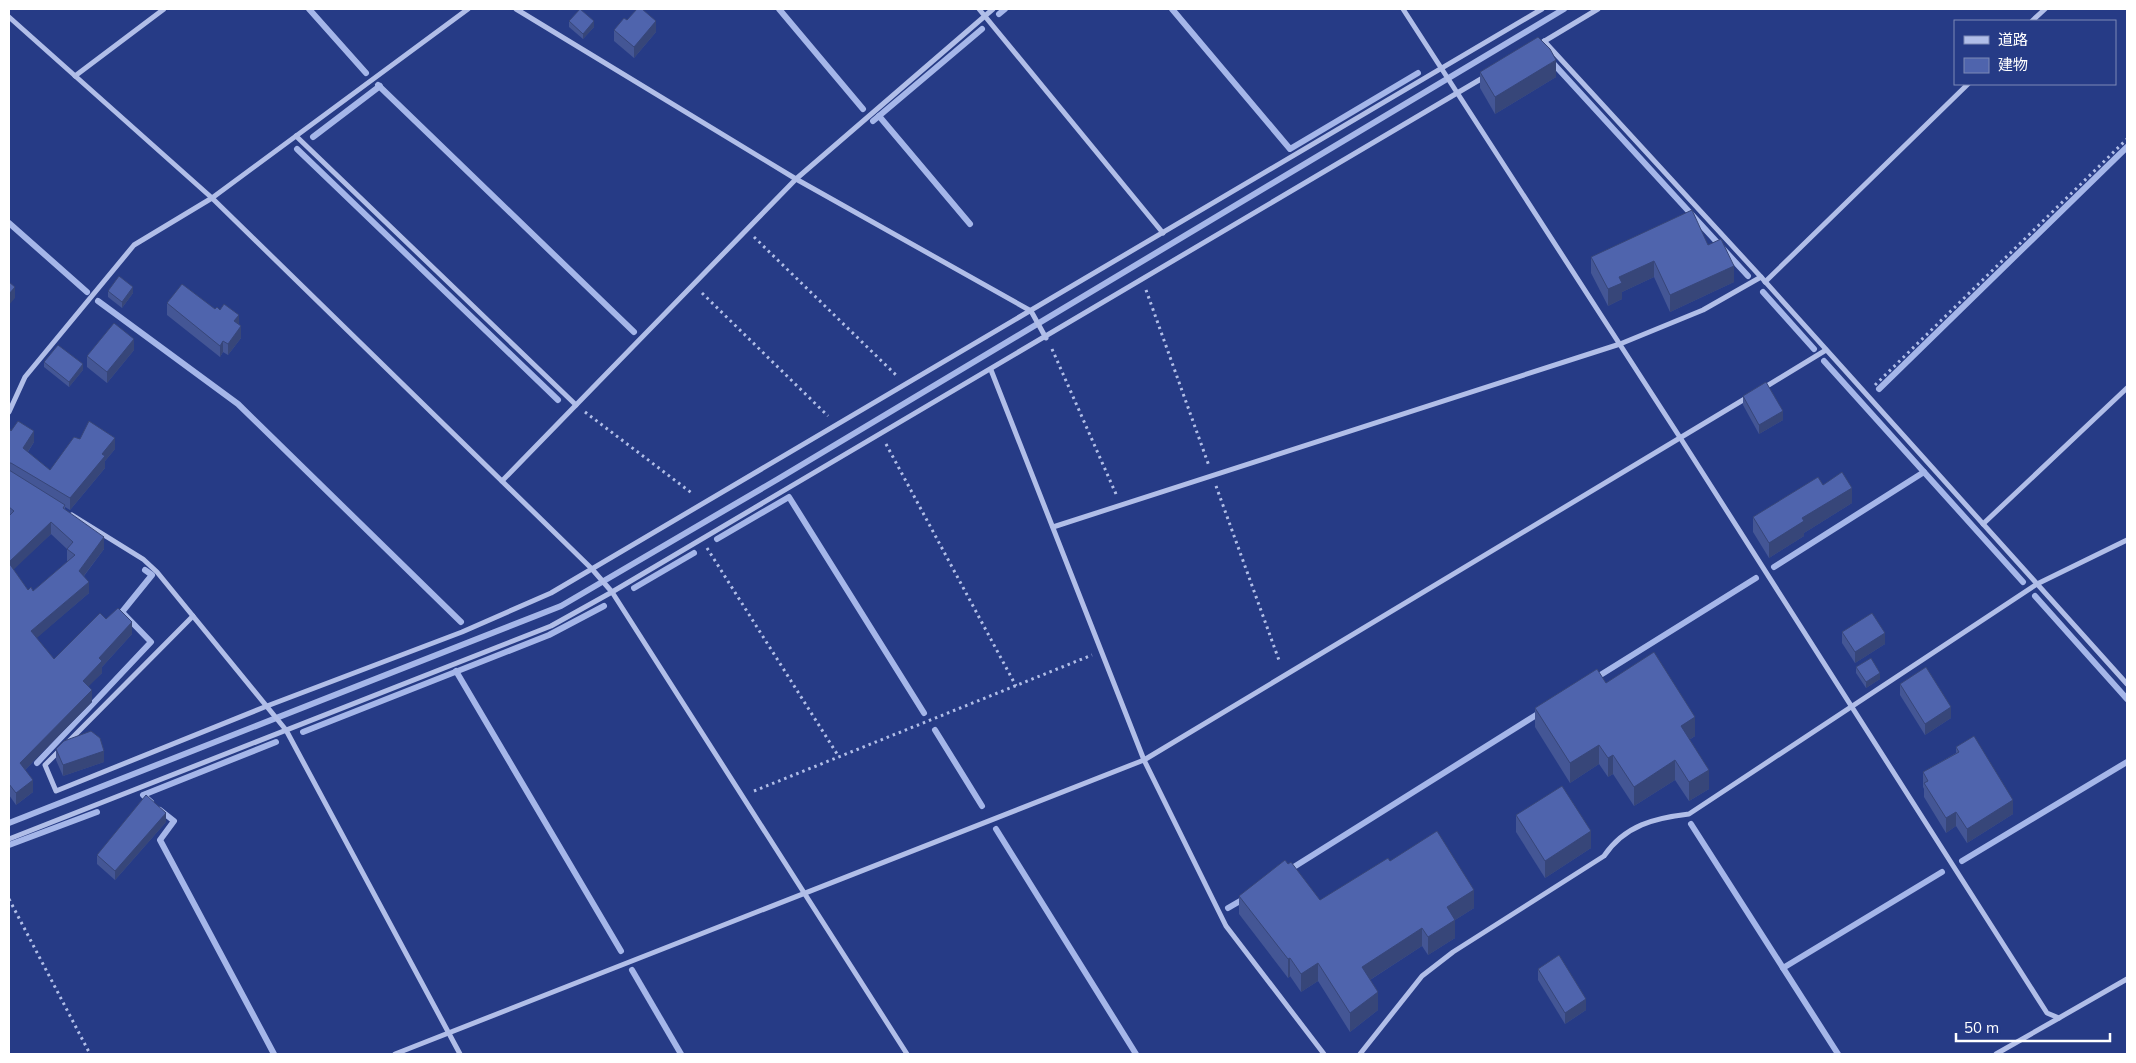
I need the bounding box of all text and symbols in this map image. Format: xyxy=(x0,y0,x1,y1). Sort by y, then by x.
legend xyxy=(1954,20,2116,85)
text: 道路 xyxy=(1998,30,2028,49)
text: 建物 xyxy=(1998,55,2028,74)
scale bar xyxy=(1956,1010,2110,1042)
text: 50 m xyxy=(1964,1018,1999,1037)

